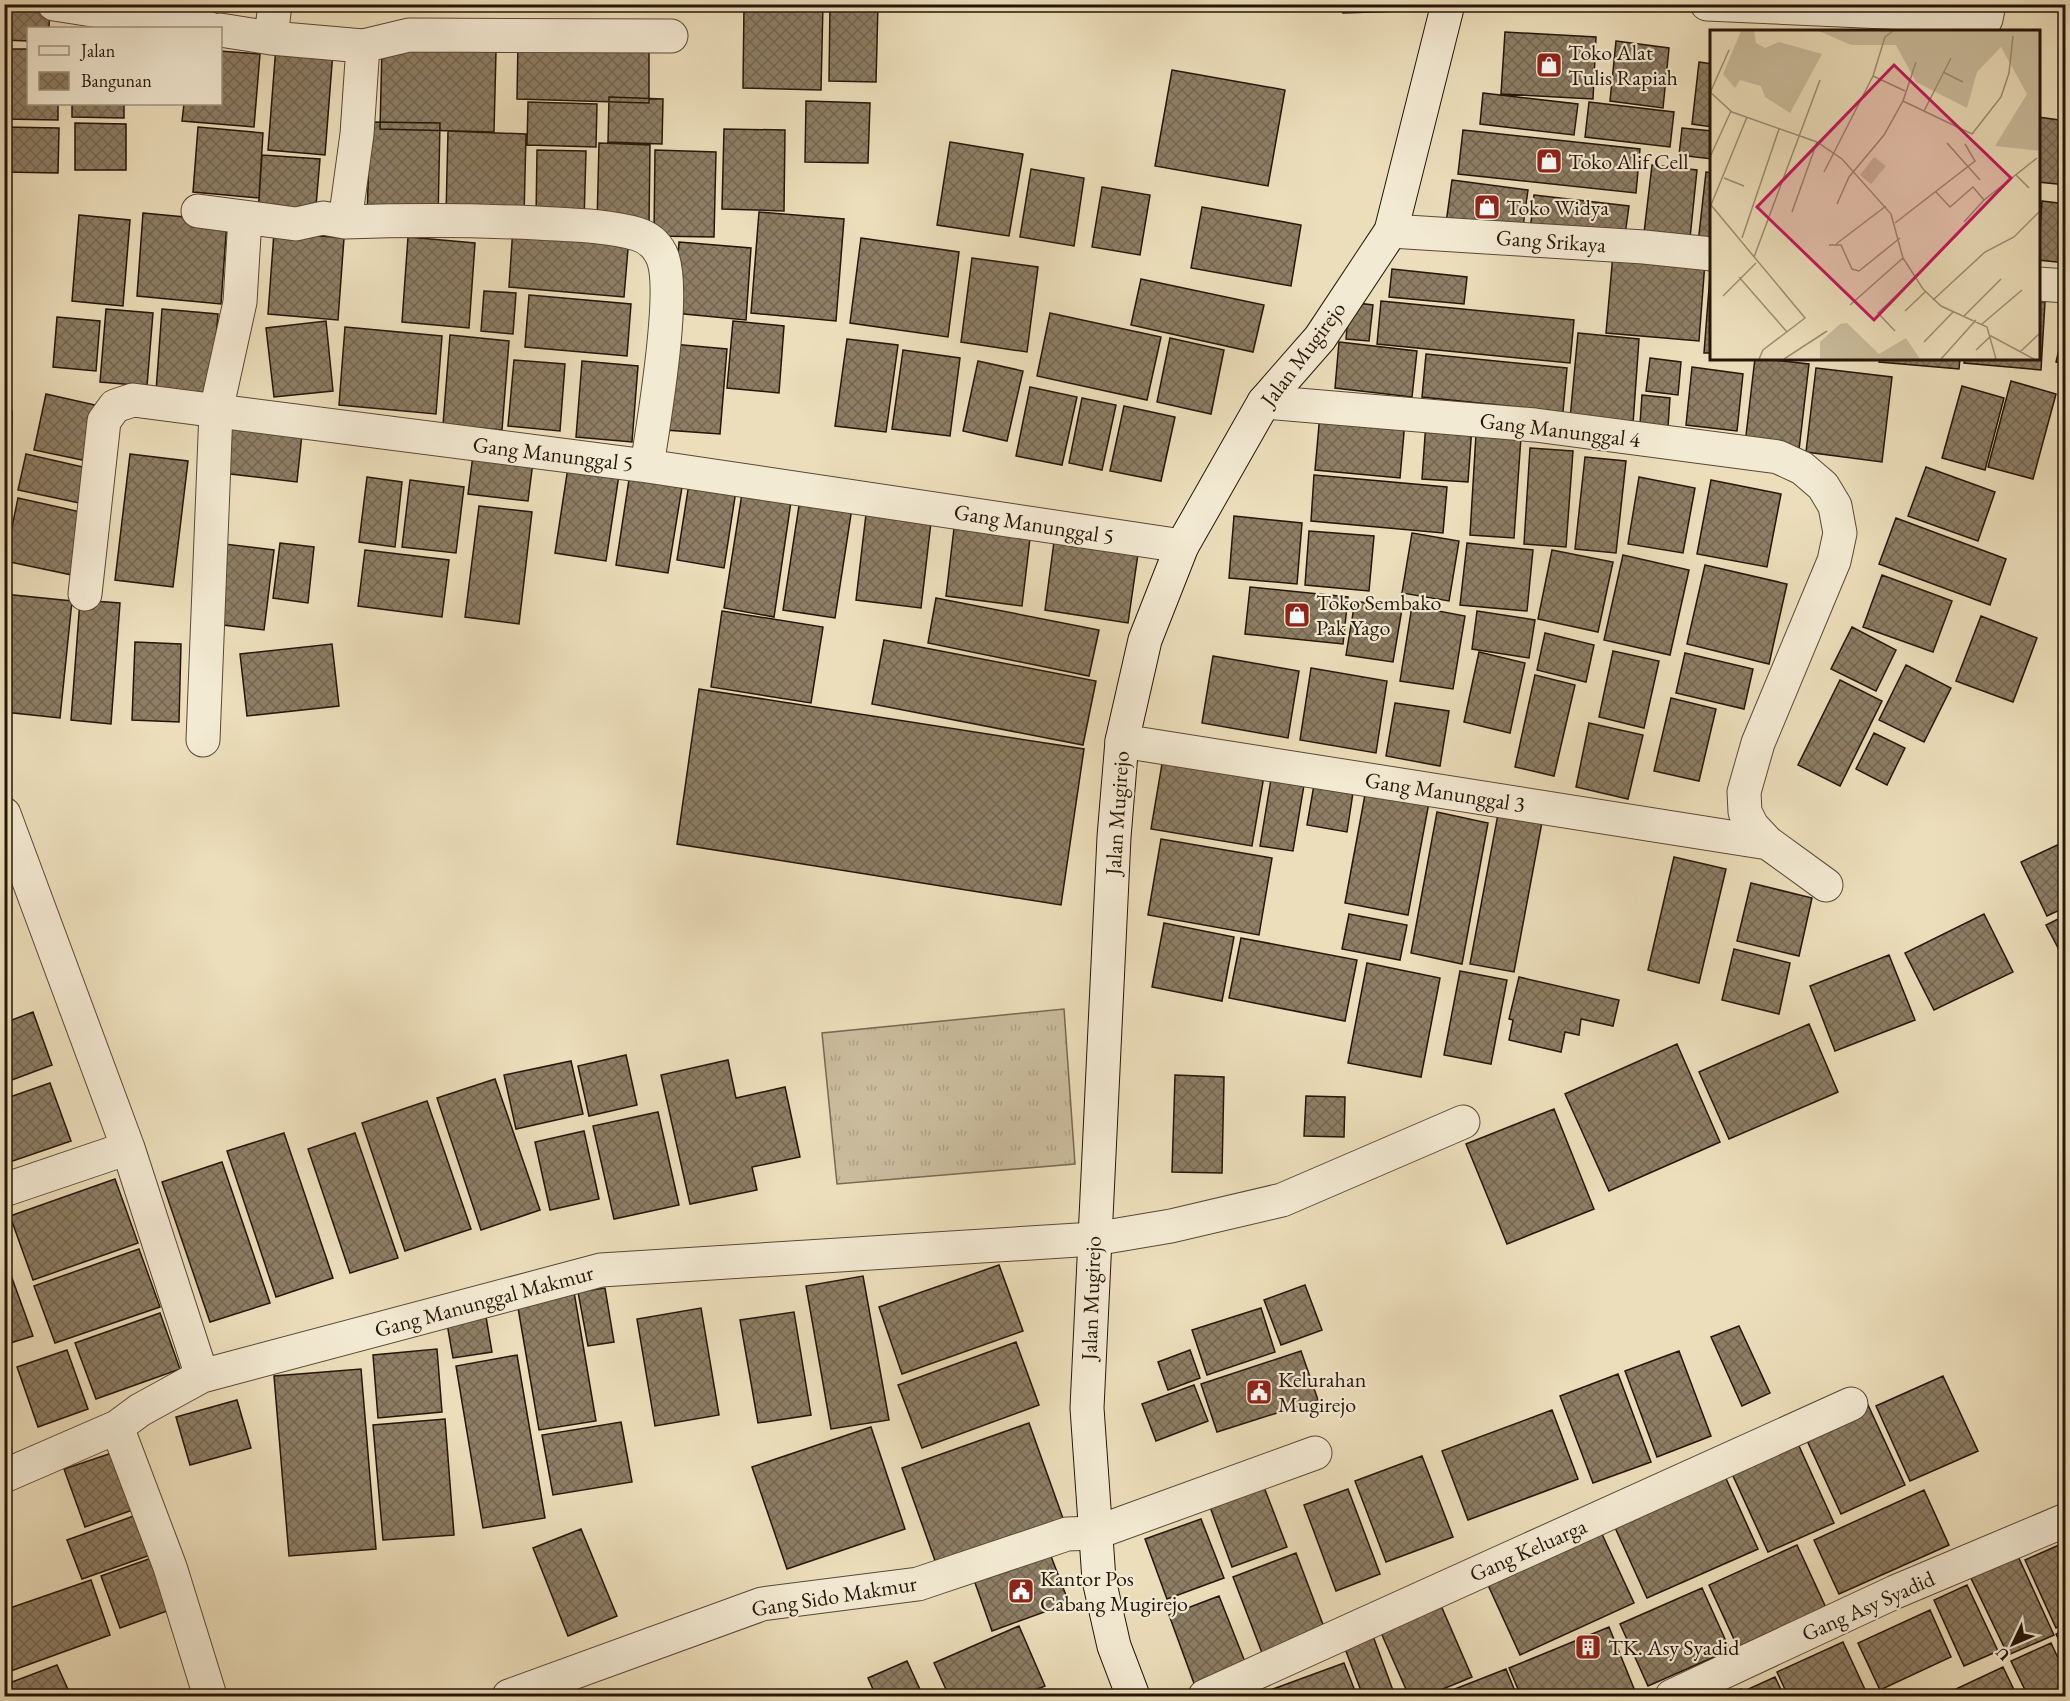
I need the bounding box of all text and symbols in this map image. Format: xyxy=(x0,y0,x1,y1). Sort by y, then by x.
legend xyxy=(27,27,222,105)
inset map xyxy=(1710,30,2040,360)
place label: Toko Alat Tulis Rapiah xyxy=(1568,38,1678,92)
text: Jalan xyxy=(79,39,116,62)
shop icon: Toko Alat Tulis Rapiah xyxy=(1534,50,1564,80)
text: Bangunan xyxy=(81,69,152,92)
shop icon: Toko Alif Cell xyxy=(1534,146,1564,176)
place label: Toko Alif Cell xyxy=(1568,147,1689,176)
shop icon: Toko Widya xyxy=(1472,192,1502,222)
place label: Toko Widya xyxy=(1506,193,1609,222)
street label: Gang Srikaya xyxy=(1495,223,1607,259)
street label: Jalan Mugirejo xyxy=(1253,295,1352,414)
street label: Gang Manunggal 4 xyxy=(1478,406,1642,454)
street label: Gang Manunggal 5 xyxy=(471,430,635,478)
street label: Gang Manunggal 5 xyxy=(952,497,1116,551)
place label: Toko Sembako Pak Yago xyxy=(1316,588,1442,642)
shop icon: Toko Sembako Pak Yago xyxy=(1282,600,1312,630)
street label: Jalan Mugirejo xyxy=(1098,750,1136,878)
street label: Gang Manunggal 3 xyxy=(1363,765,1527,819)
street label: Jalan Mugirejo xyxy=(1074,1235,1108,1363)
street label: Gang Manunggal Makmur xyxy=(371,1258,597,1344)
place label: Kelurahan Mugirejo xyxy=(1278,1365,1367,1419)
public building icon: Kelurahan Mugirejo xyxy=(1244,1377,1274,1407)
street label: Gang Keluarga xyxy=(1465,1511,1591,1589)
street label: Gang Asy Syadid xyxy=(1797,1563,1940,1648)
place label: Kantor Pos Cabang Mugirejo xyxy=(1040,1564,1188,1618)
street label: Gang Sido Makmur xyxy=(749,1569,919,1623)
public building icon: Kantor Pos Cabang Mugirejo xyxy=(1006,1576,1036,1606)
north arrow xyxy=(1983,1614,2043,1674)
building icon: TK. Asy Syadid xyxy=(1573,1632,1603,1662)
place label: TK. Asy Syadid xyxy=(1608,1633,1740,1662)
text: U xyxy=(1991,1642,2014,1666)

